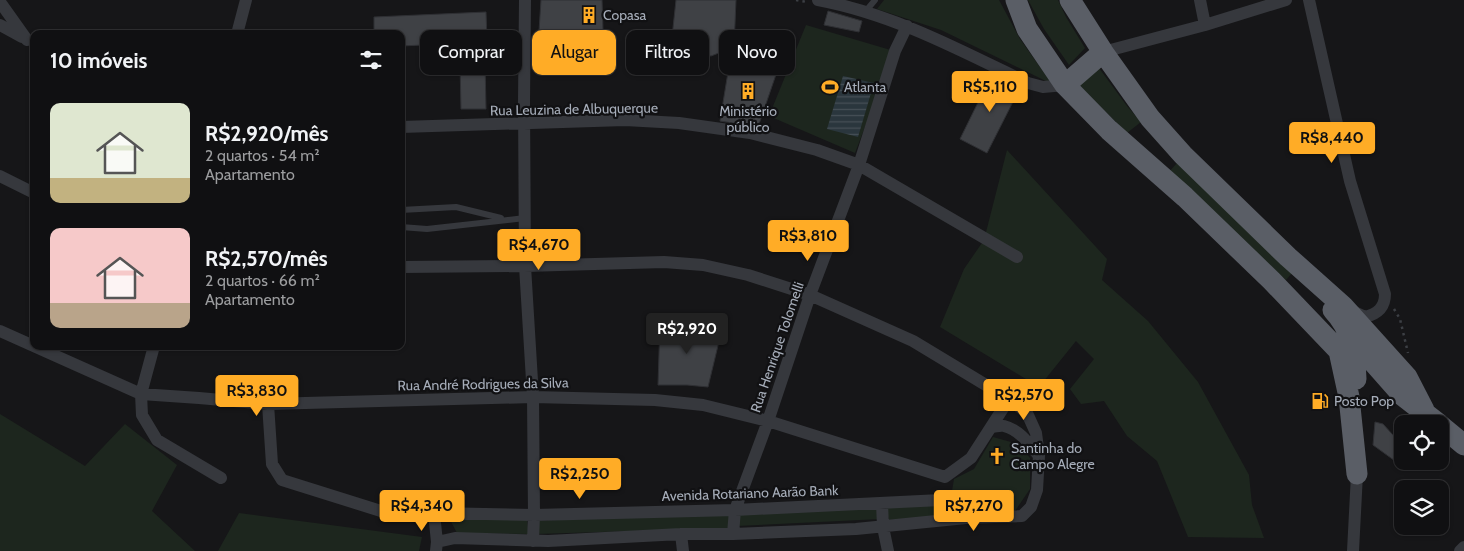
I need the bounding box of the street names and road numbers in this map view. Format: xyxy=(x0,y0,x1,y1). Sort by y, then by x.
street label: Rua Leuzina de Albuquerque xyxy=(490,99,658,119)
street label: Rua Henrique Tolomelli xyxy=(746,279,808,415)
street label: Rua André Rodrigues da Silva xyxy=(397,374,569,394)
street label: Avenida Rotariano Aarão Bank xyxy=(661,481,839,505)

